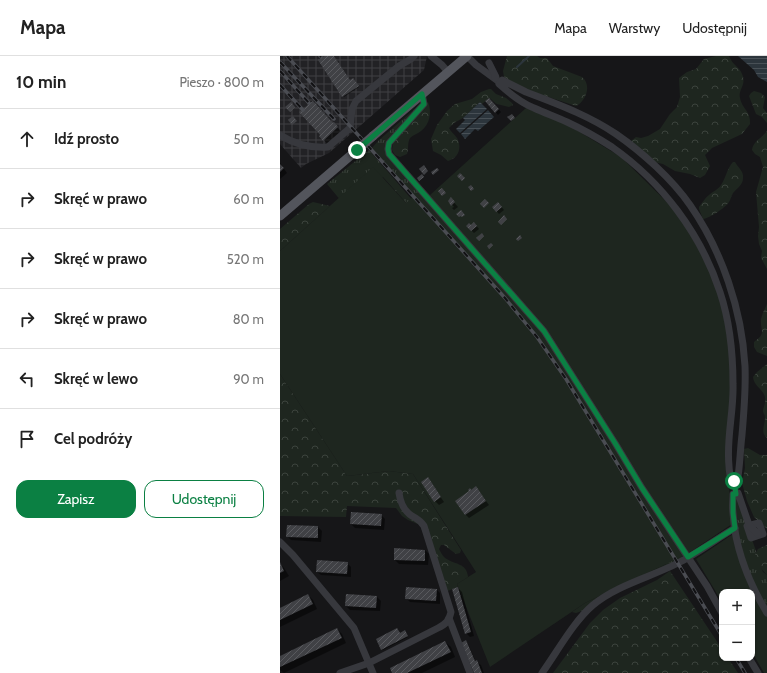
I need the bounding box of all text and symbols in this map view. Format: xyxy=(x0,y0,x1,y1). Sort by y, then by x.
text: Mapa xyxy=(20,16,66,39)
text: Mapa xyxy=(554,19,587,37)
text: Warstwy xyxy=(609,19,660,37)
text: Udostępnij xyxy=(682,19,747,37)
text: 10 min xyxy=(16,72,66,92)
text: Pieszo · 800 m xyxy=(179,74,264,90)
icon: ahead xyxy=(16,128,38,150)
text: Idź prosto xyxy=(54,130,119,148)
text: 50 m xyxy=(234,131,264,147)
route end xyxy=(348,141,366,159)
icon: right xyxy=(16,188,38,210)
text: Skręć w prawo xyxy=(54,190,147,208)
text: 60 m xyxy=(233,191,264,207)
icon: right xyxy=(16,248,38,270)
text: Skręć w prawo xyxy=(54,250,147,268)
text: 520 m xyxy=(227,251,264,267)
icon: right xyxy=(16,308,38,330)
text: Skręć w prawo xyxy=(54,310,147,328)
text: 80 m xyxy=(233,311,264,327)
icon: left xyxy=(16,368,38,390)
text: Skręć w lewo xyxy=(54,370,138,388)
text: 90 m xyxy=(233,371,264,387)
icon: arrive xyxy=(16,428,38,450)
text: Cel podróży xyxy=(54,430,132,448)
route start xyxy=(725,472,743,490)
button: Zapisz xyxy=(16,480,136,518)
button: Udostępnij xyxy=(144,480,264,518)
map controls xyxy=(719,589,755,661)
button: + xyxy=(719,589,755,625)
button: − xyxy=(719,625,755,661)

